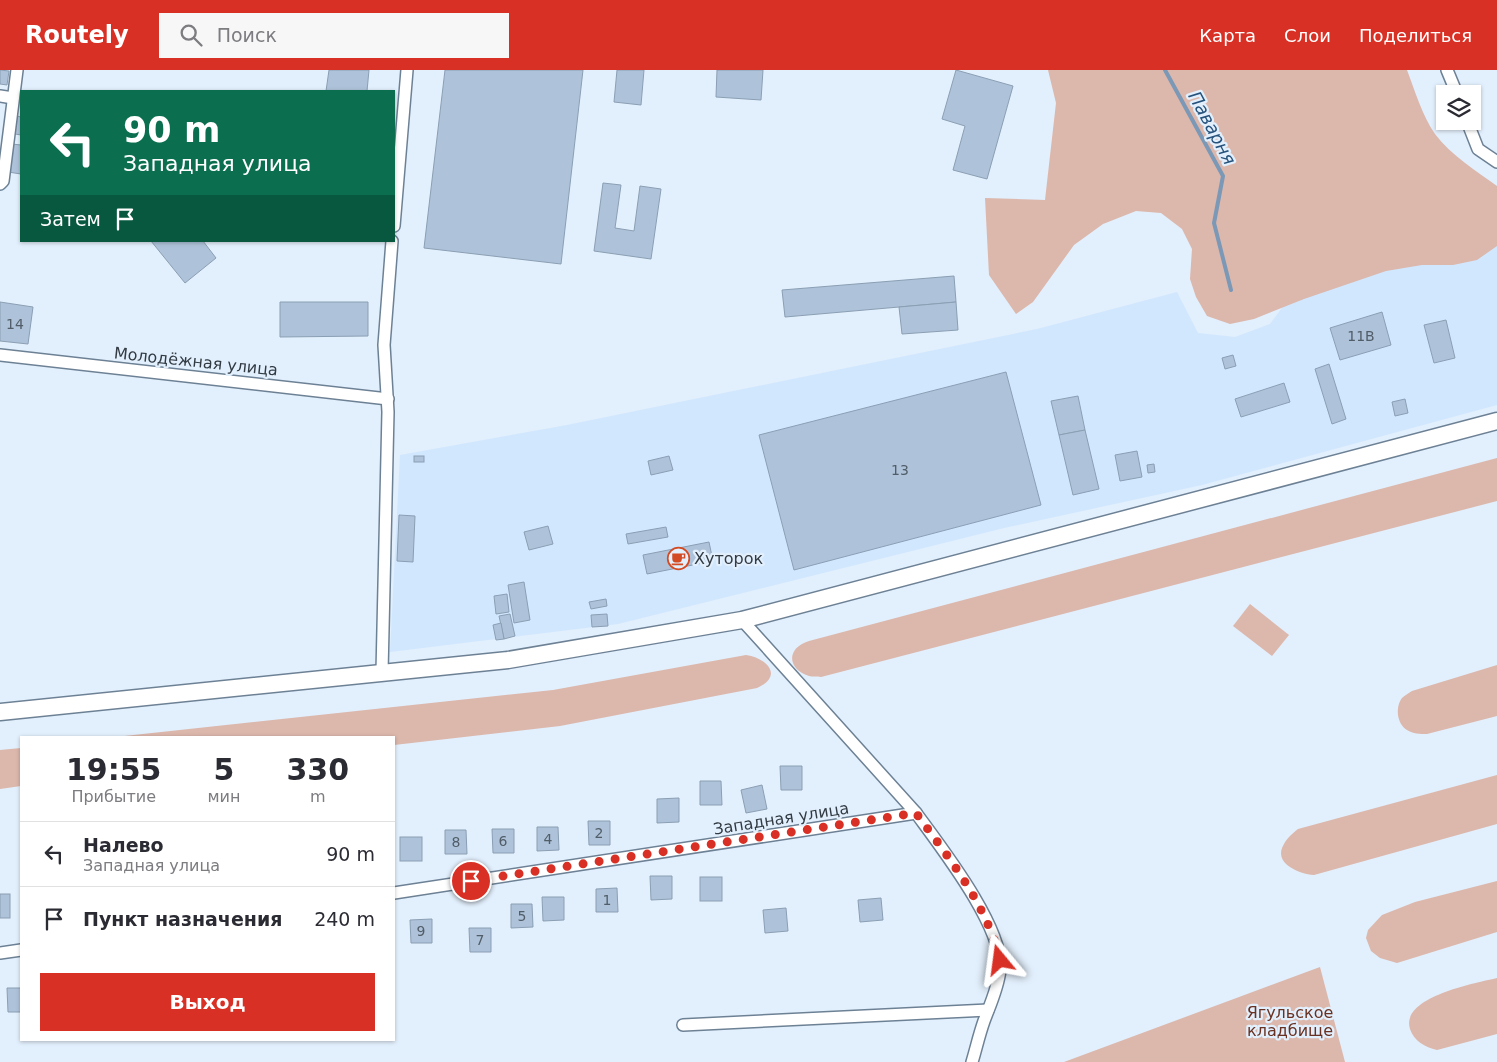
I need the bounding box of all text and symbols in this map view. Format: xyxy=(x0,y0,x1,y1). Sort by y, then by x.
search box xyxy=(159,13,509,58)
text: Routely xyxy=(25,21,129,49)
icon: search xyxy=(177,21,205,49)
text: Поиск xyxy=(217,24,277,46)
text: Карта xyxy=(1199,25,1256,46)
text: Слои xyxy=(1284,25,1331,46)
text: Поделиться xyxy=(1359,25,1472,46)
map controls xyxy=(1436,85,1481,130)
button: layers xyxy=(1436,85,1481,130)
water label: Паварня xyxy=(1184,87,1241,168)
icon: left xyxy=(40,110,105,175)
text: 90 m xyxy=(123,110,220,150)
text: Западная улица xyxy=(123,151,312,176)
icon: arrive xyxy=(111,205,139,233)
text: Затем xyxy=(40,208,101,230)
house number: 14 xyxy=(6,316,24,332)
house number: 11В xyxy=(1347,328,1375,344)
street label: Молодёжная улица xyxy=(113,343,279,380)
house number: 13 xyxy=(891,462,909,478)
cafe icon: Хуторок xyxy=(666,546,690,570)
place label: Хуторок xyxy=(694,549,763,568)
text: 19:55 xyxy=(66,752,161,787)
text: 5 xyxy=(214,752,234,787)
text: 330 xyxy=(286,752,349,787)
text: Прибытие xyxy=(71,787,156,806)
text: мин xyxy=(207,787,240,806)
text: m xyxy=(310,787,326,806)
street label: Западная улица xyxy=(712,798,850,839)
house number: 2 xyxy=(595,825,603,841)
house number: 4 xyxy=(544,831,553,847)
house number: 6 xyxy=(499,833,508,849)
text: Налево xyxy=(83,834,164,856)
house number: 8 xyxy=(452,834,460,850)
icon: left xyxy=(40,840,68,868)
text: 90 m xyxy=(326,843,375,865)
text: Западная улица xyxy=(83,856,220,875)
pin xyxy=(450,860,492,902)
icon: arrive xyxy=(457,867,485,895)
house number: 1 xyxy=(603,892,611,908)
icon: arrive xyxy=(40,905,68,933)
text: Пункт назначения xyxy=(83,908,282,930)
text: 240 m xyxy=(314,908,375,930)
house number: 5 xyxy=(518,908,526,924)
house number: 9 xyxy=(417,923,425,939)
house number: 7 xyxy=(476,932,484,948)
position arrow xyxy=(973,933,1025,985)
button: Выход xyxy=(40,973,375,1031)
park label: Ягульское кладбище xyxy=(1247,1003,1333,1040)

